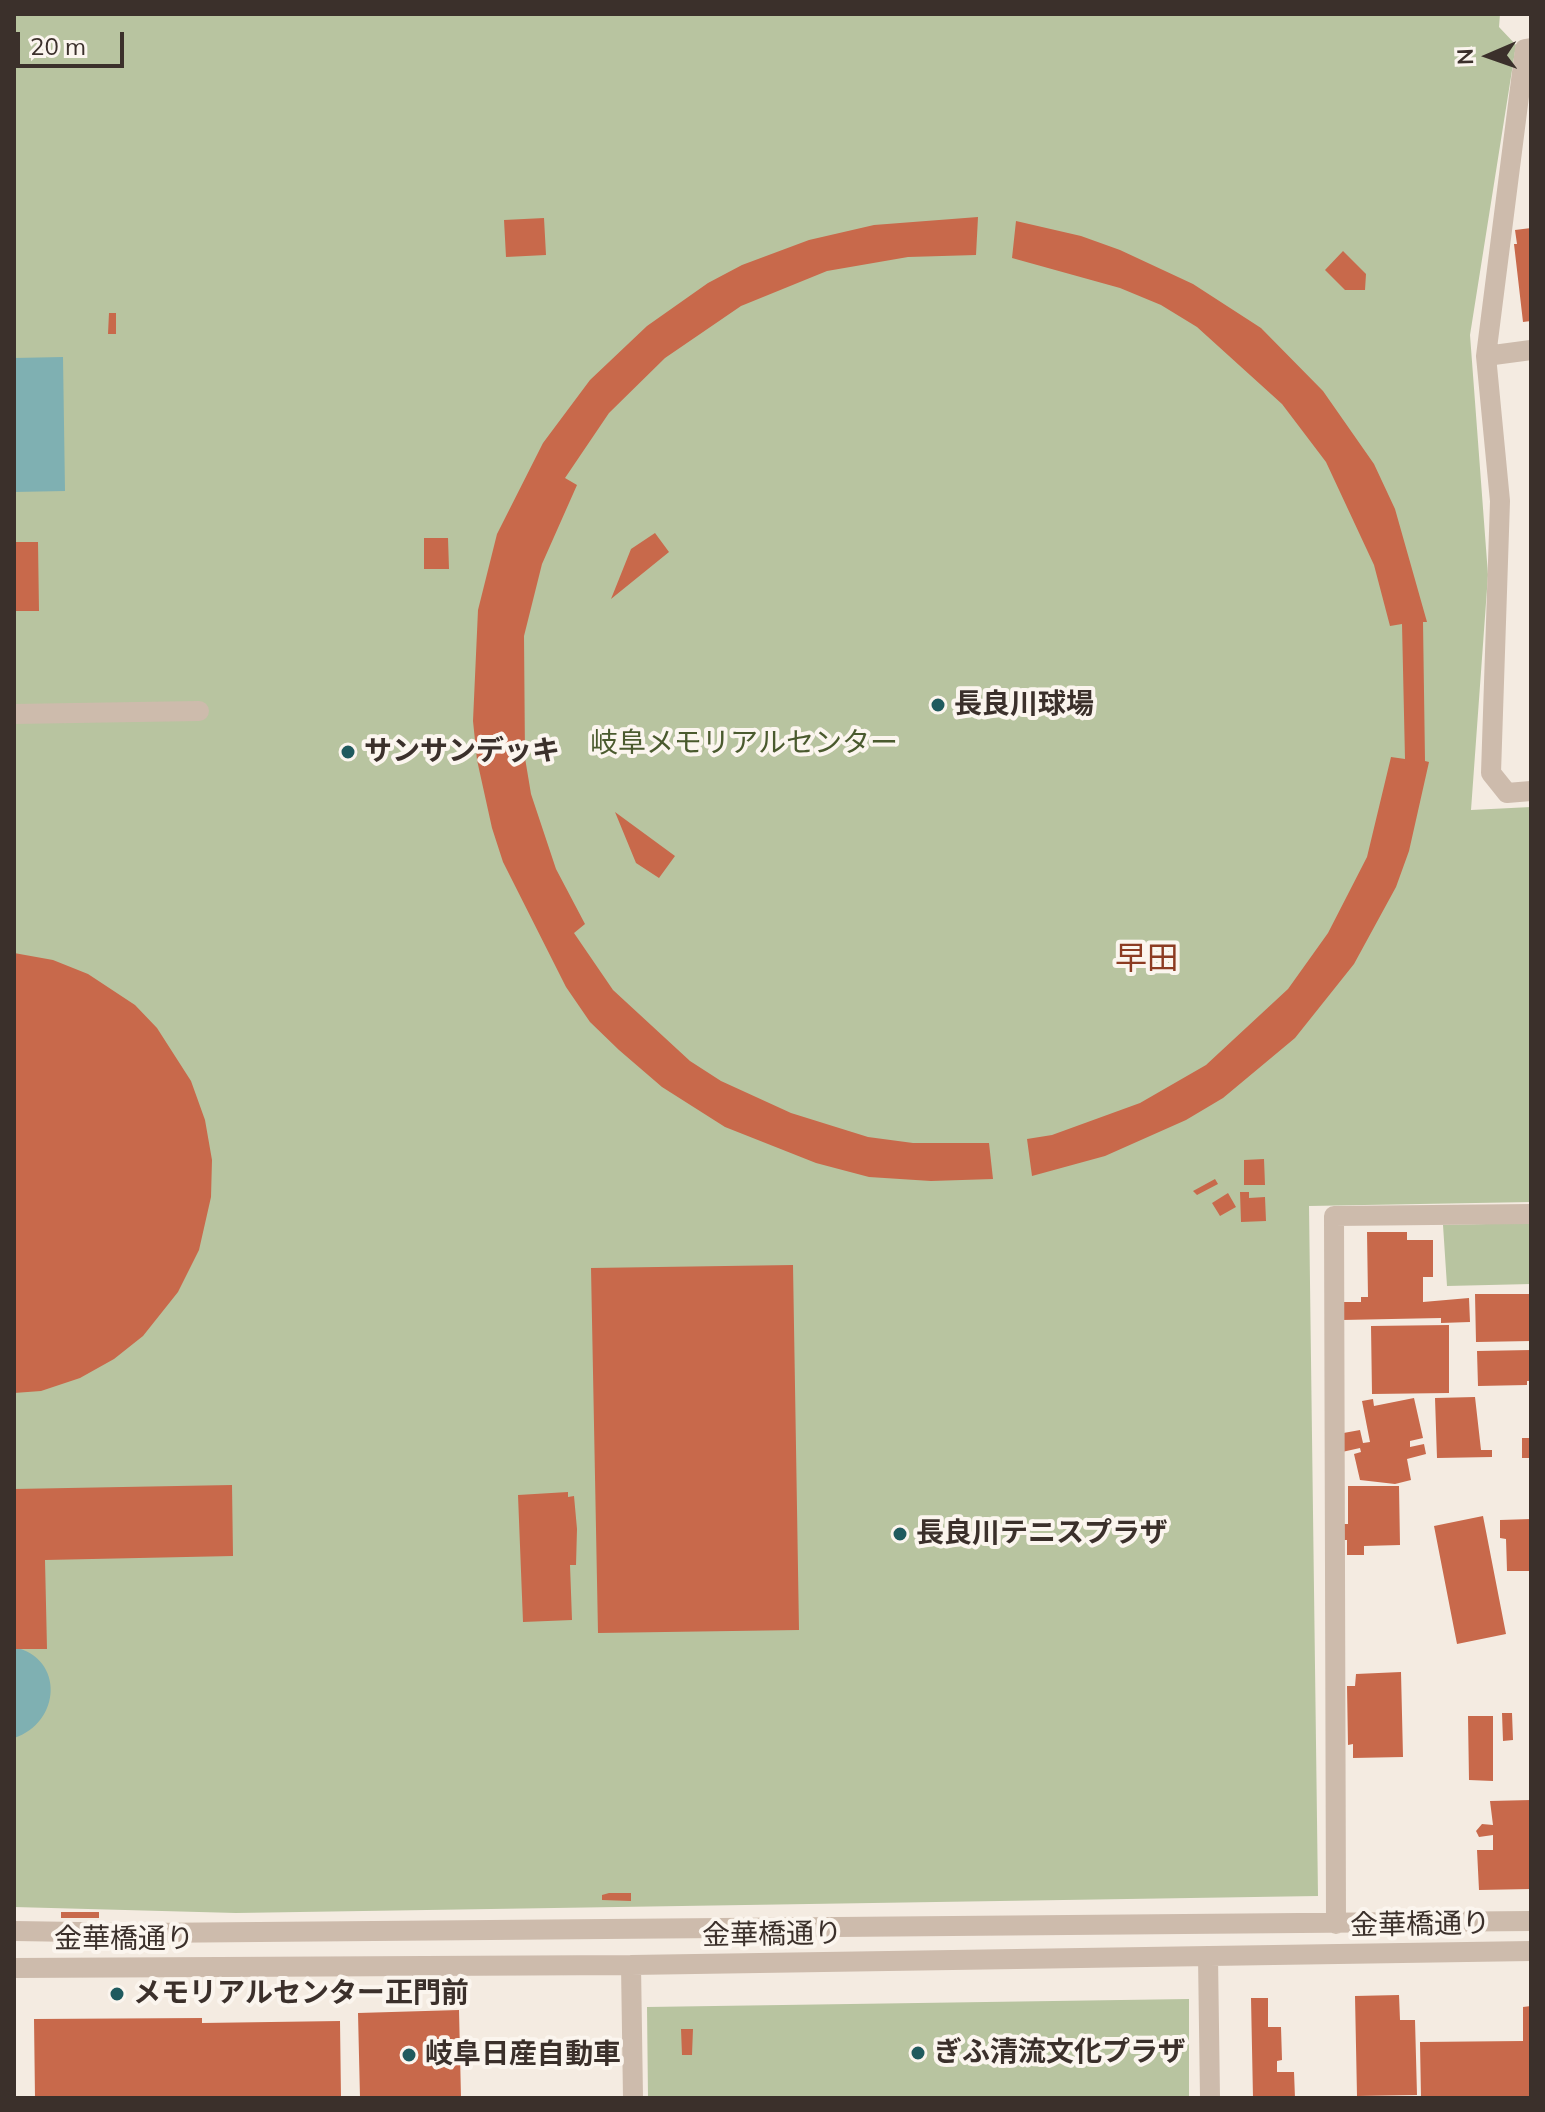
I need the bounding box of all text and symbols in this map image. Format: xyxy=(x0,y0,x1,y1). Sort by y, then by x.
scale bar xyxy=(20,16,128,66)
north arrow xyxy=(1449,16,1529,96)
text: 20 m xyxy=(30,31,86,61)
text: N xyxy=(1451,48,1479,66)
place label: 長良川球場 xyxy=(954,688,1094,722)
marker: 長良川球場 xyxy=(929,696,947,714)
park label: 岐阜メモリアルセンター xyxy=(590,727,898,761)
place label: サンサンデッキ xyxy=(364,735,560,769)
marker: サンサンデッキ xyxy=(339,743,357,761)
district label: 早田 xyxy=(1115,940,1179,978)
place label: 長良川テニスプラザ xyxy=(916,1517,1168,1551)
marker: 長良川テニスプラザ xyxy=(891,1525,909,1543)
street label: 金華橋通り xyxy=(1350,1907,1490,1943)
street label: 金華橋通り xyxy=(702,1917,842,1953)
street label: 金華橋通り xyxy=(54,1923,194,1957)
place label: メモリアルセンター正門前 xyxy=(133,1977,469,2011)
marker: メモリアルセンター正門前 xyxy=(108,1985,126,2003)
place label: ぎふ清流文化プラザ xyxy=(934,2036,1186,2070)
place label: 岐阜日産自動車 xyxy=(425,2038,621,2072)
marker: ぎふ清流文化プラザ xyxy=(909,2044,927,2062)
marker: 岐阜日産自動車 xyxy=(400,2046,418,2064)

